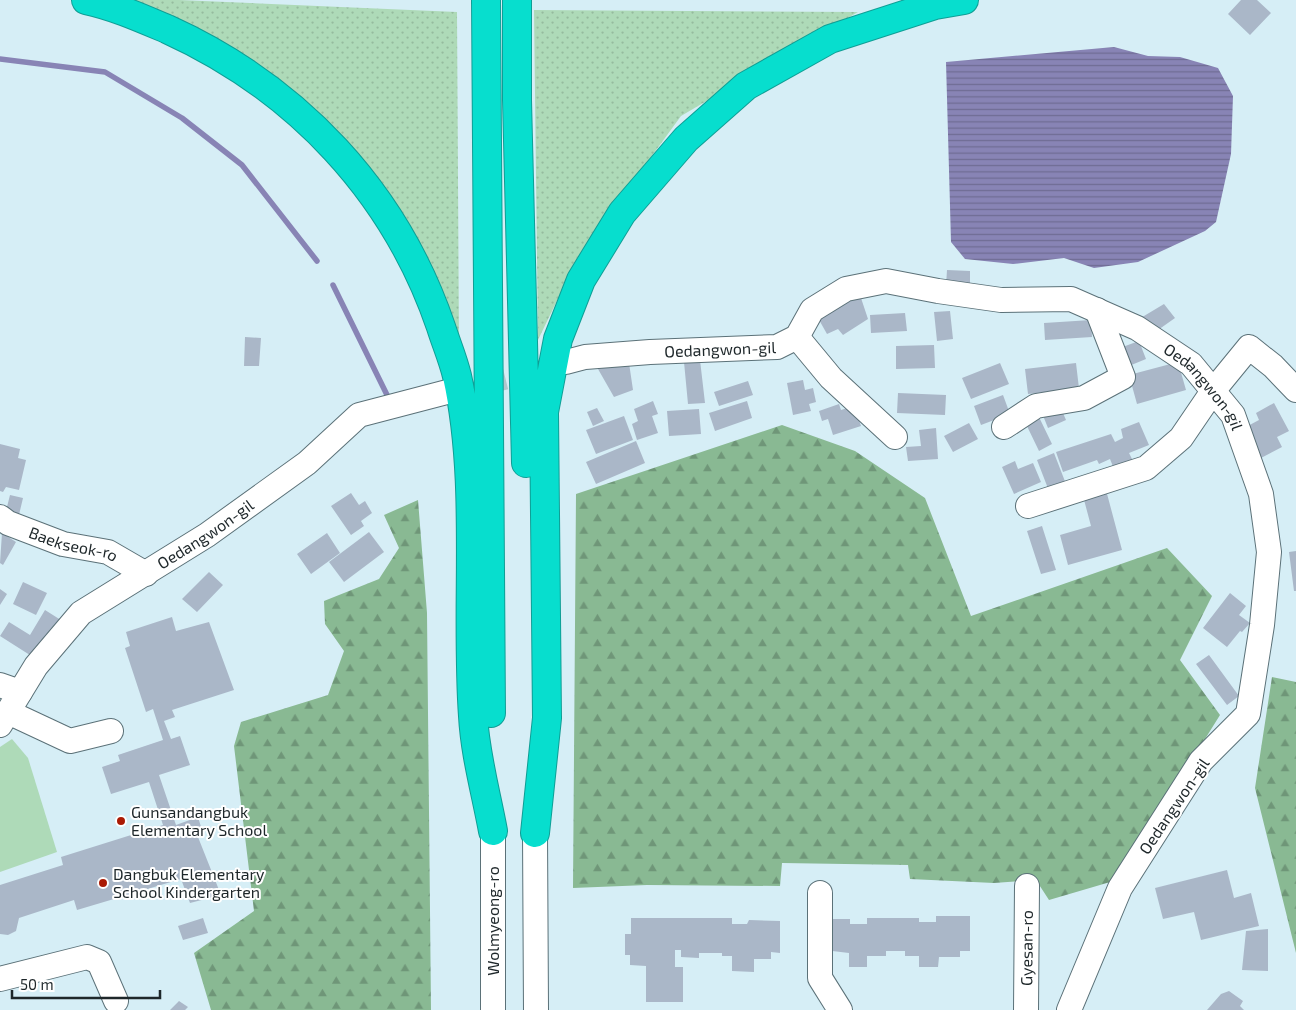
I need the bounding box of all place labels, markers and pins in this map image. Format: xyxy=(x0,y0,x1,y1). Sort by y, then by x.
place label: Gunsandangbuk Elementary School xyxy=(131,802,267,839)
marker: Gunsandangbuk Elementary School xyxy=(115,815,127,827)
place label: Dangbuk Elementary School Kindergarten xyxy=(113,864,265,901)
marker: Dangbuk Elementary School Kindergarten xyxy=(97,877,109,889)

